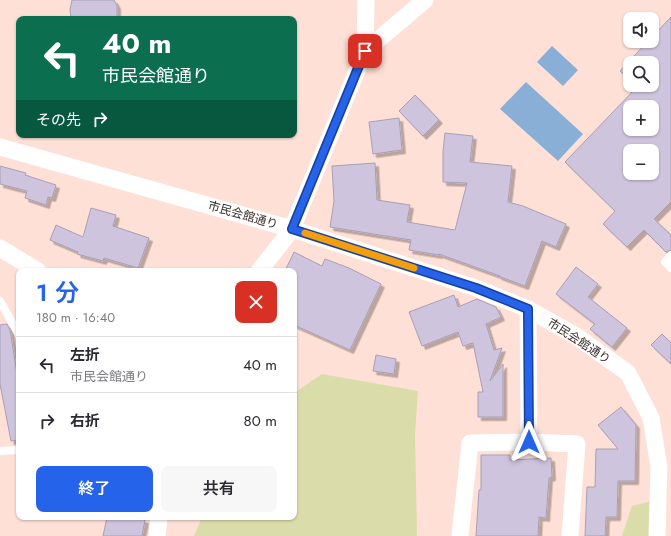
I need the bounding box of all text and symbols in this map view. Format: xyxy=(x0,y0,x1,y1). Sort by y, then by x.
map controls xyxy=(623,12,659,180)
button: sound xyxy=(623,12,659,48)
text: 40 m xyxy=(102,23,171,64)
icon: left xyxy=(36,32,88,84)
pin xyxy=(348,34,382,68)
icon: arrive xyxy=(354,40,376,62)
button: search xyxy=(623,56,659,92)
text: 市民会館通り xyxy=(102,63,210,89)
button: + xyxy=(623,100,659,136)
icon: right xyxy=(89,108,111,130)
text: その先 xyxy=(36,109,81,131)
button: − xyxy=(623,144,659,180)
street label: 市民会館通り xyxy=(206,196,280,234)
text: 1 分 xyxy=(36,275,79,310)
button: close xyxy=(235,281,277,323)
text: 180 m · 16:40 xyxy=(36,308,115,327)
street label: 市民会館通り xyxy=(544,314,614,368)
text: 左折 xyxy=(70,344,100,366)
icon: left xyxy=(36,354,58,376)
text: 40 m xyxy=(243,354,277,376)
text: 市民会館通り xyxy=(70,367,148,386)
icon: right xyxy=(36,410,58,432)
text: 右折 xyxy=(70,410,100,432)
text: 80 m xyxy=(244,410,277,432)
position arrow xyxy=(508,421,550,463)
button: 終了 xyxy=(36,466,153,512)
button: 共有 xyxy=(161,466,277,512)

